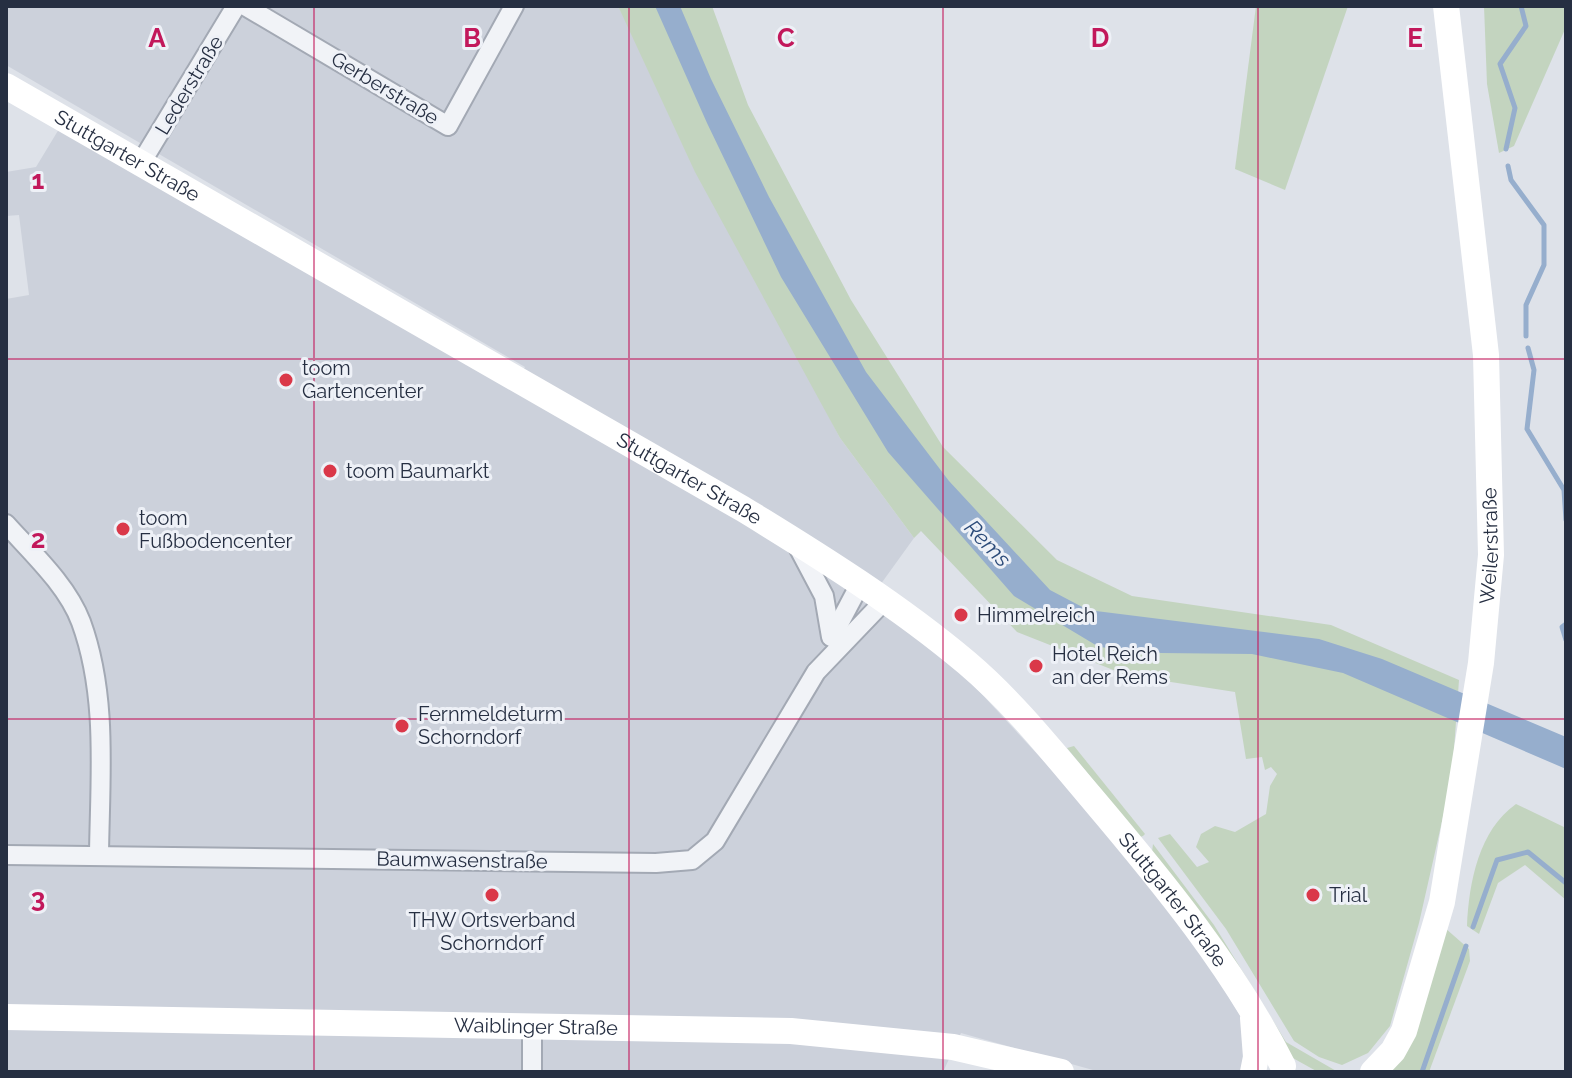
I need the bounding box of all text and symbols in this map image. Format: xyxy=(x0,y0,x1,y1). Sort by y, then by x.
text: A xyxy=(148,23,166,53)
text: B xyxy=(463,23,481,53)
text: C xyxy=(777,23,795,53)
text: D xyxy=(1091,23,1109,53)
text: E xyxy=(1407,23,1423,53)
street label: Lederstraße xyxy=(150,31,228,139)
street label: Gerberstraße xyxy=(327,47,443,130)
street label: Stuttgarter Straße xyxy=(51,105,204,207)
text: 1 xyxy=(32,165,45,195)
place label: toom Gartencenter xyxy=(302,356,424,403)
marker: toom Gartencenter xyxy=(277,371,295,389)
street label: Stuttgarter Straße xyxy=(613,427,766,530)
place label: toom Baumarkt xyxy=(346,459,490,483)
marker: toom Baumarkt xyxy=(321,462,339,480)
street label: Weilerstraße xyxy=(1474,487,1503,605)
place label: toom Fußbodencenter xyxy=(139,506,293,553)
water label: Rems xyxy=(960,514,1016,572)
marker: toom Fußbodencenter xyxy=(114,520,132,538)
text: 2 xyxy=(31,524,45,554)
place label: Himmelreich xyxy=(977,603,1096,627)
marker: Himmelreich xyxy=(952,606,970,624)
place label: Hotel Reich an der Rems xyxy=(1052,642,1168,689)
marker: Hotel Reich an der Rems xyxy=(1027,657,1045,675)
place label: Fernmeldeturm Schorndorf xyxy=(418,702,563,749)
marker: Fernmeldeturm Schorndorf xyxy=(393,717,411,735)
street label: Stuttgarter Straße xyxy=(1114,827,1232,972)
street label: Baumwasenstraße xyxy=(376,847,548,873)
text: 3 xyxy=(31,883,45,913)
place label: Trial xyxy=(1329,883,1368,907)
marker: THW Ortsverband Schorndorf xyxy=(483,886,501,904)
marker: Trial xyxy=(1304,886,1322,904)
place label: THW Ortsverband Schorndorf xyxy=(409,908,575,955)
street label: Waiblinger Straße xyxy=(454,1013,618,1040)

